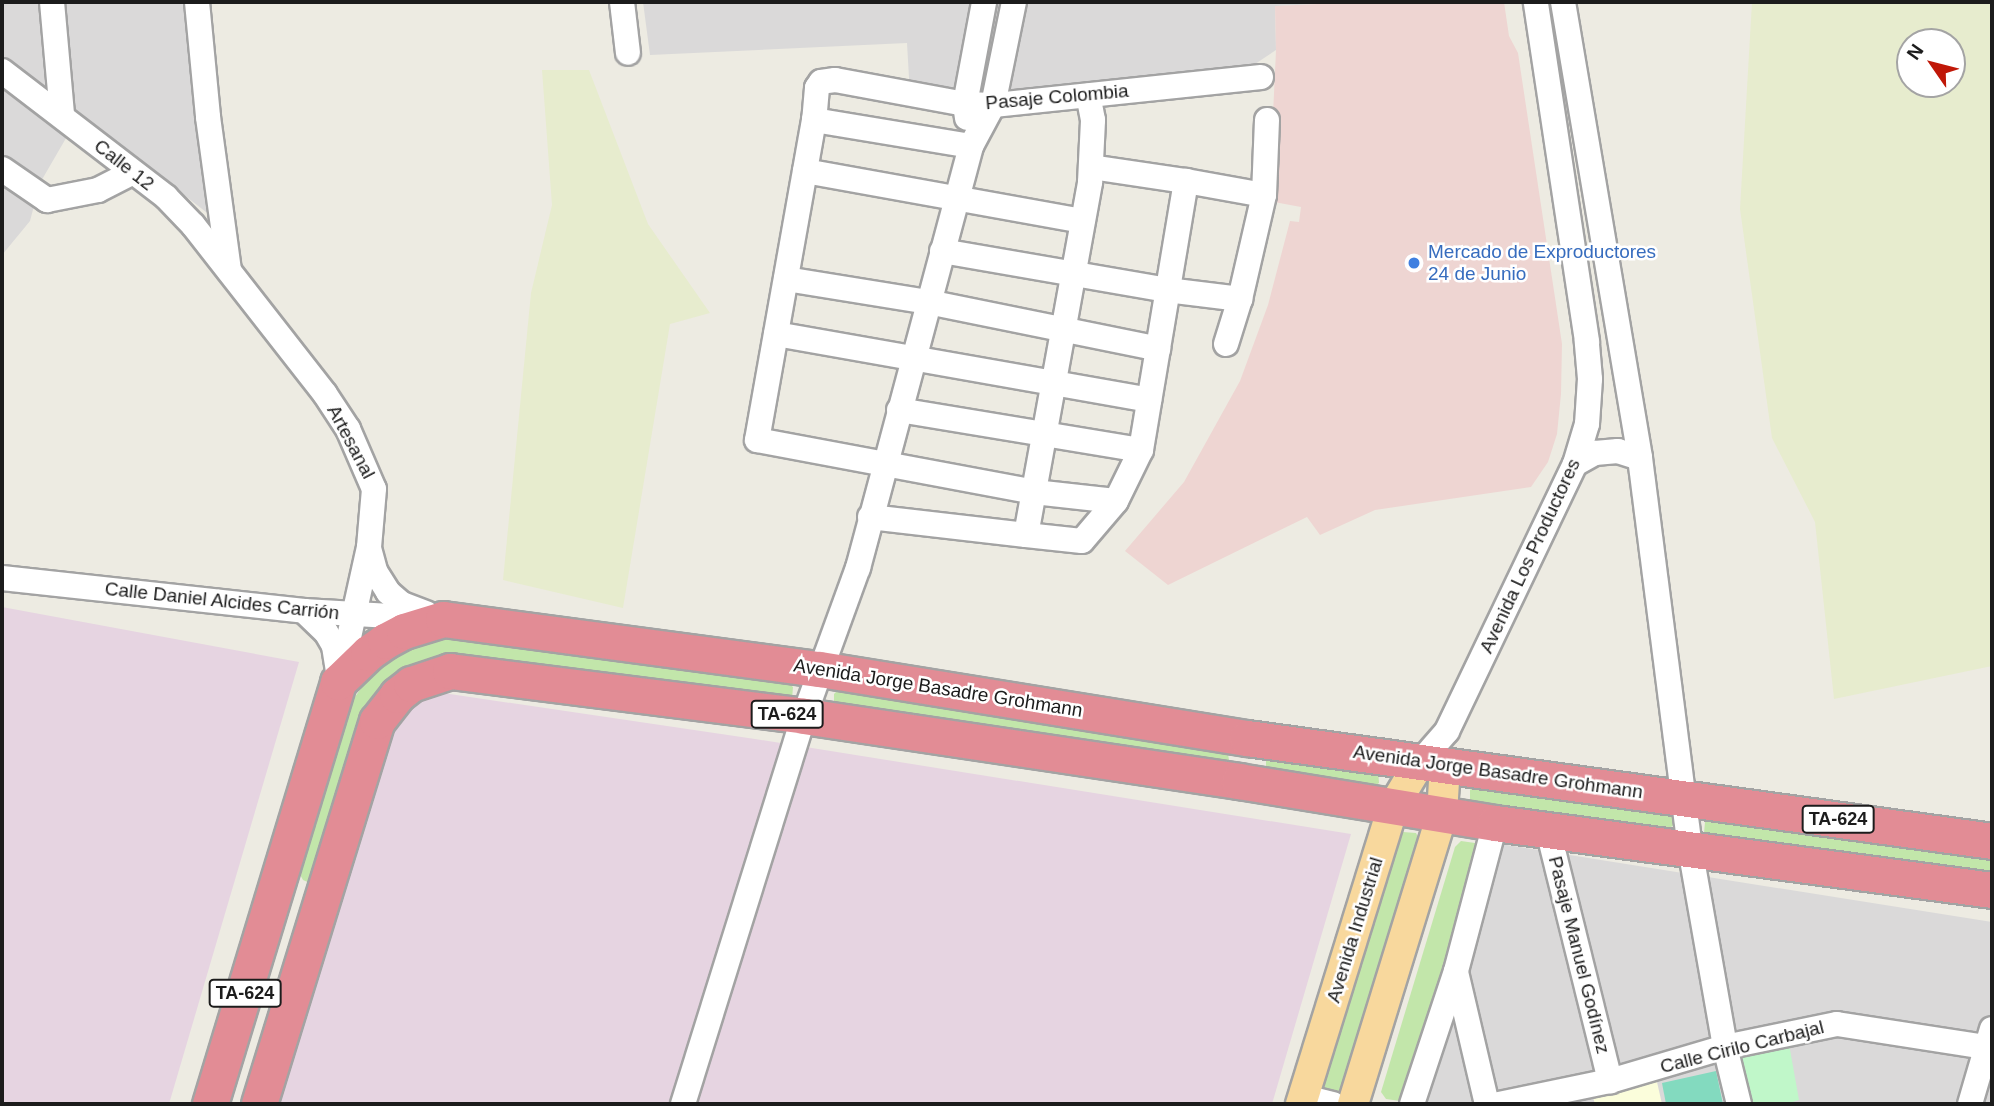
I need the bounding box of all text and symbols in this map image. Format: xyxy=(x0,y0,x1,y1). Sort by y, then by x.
north arrow xyxy=(1896,28,1966,98)
text: N xyxy=(1902,40,1928,63)
street label: Pasaje Colombia xyxy=(984,79,1130,115)
street label: Calle 12 xyxy=(90,135,158,195)
place label: Mercado de Exproductores 24 de Junio xyxy=(1428,241,1656,285)
marker: Mercado de Exproductores 24 de Junio xyxy=(1406,255,1422,271)
street label: Artesanal xyxy=(322,401,380,483)
street label: Avenida Los Productores xyxy=(1475,455,1585,657)
street label: Calle Daniel Alcides Carrión xyxy=(103,577,341,625)
street label: Avenida Jorge Basadre Grohmann xyxy=(792,654,1084,722)
road number: TA-624 xyxy=(750,700,824,728)
street label: Avenida Jorge Basadre Grohmann xyxy=(1352,740,1644,804)
road number: TA-624 xyxy=(1801,804,1875,834)
street label: Pasaje Manuel Godínez xyxy=(1543,854,1615,1056)
street label: Avenida Industrial xyxy=(1322,855,1388,1005)
road number: TA-624 xyxy=(208,978,282,1008)
street label: Calle Cirilo Carbajal xyxy=(1658,1016,1826,1078)

